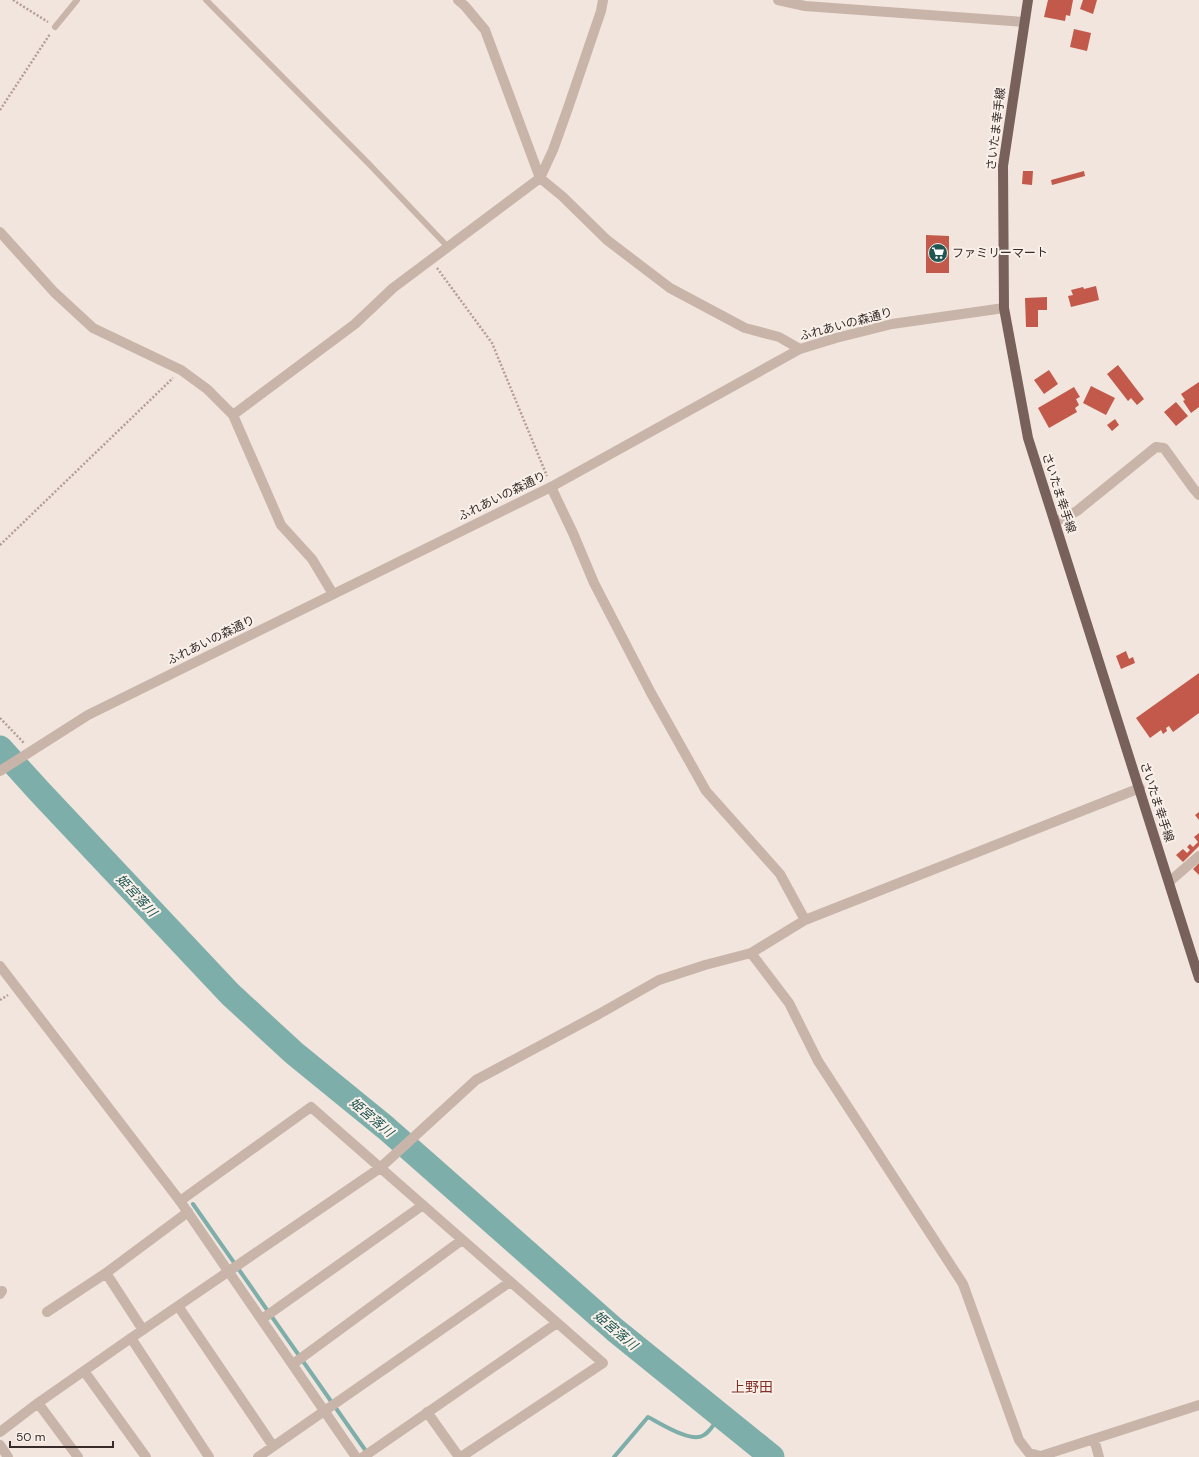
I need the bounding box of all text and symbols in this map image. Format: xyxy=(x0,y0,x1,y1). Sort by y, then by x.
street label: さいたま幸手線 xyxy=(983,87,1009,171)
supermarket icon: ファミリーマート xyxy=(927,242,949,264)
place label: ファミリーマート xyxy=(952,245,1048,261)
street label: ふれあいの森通り xyxy=(798,304,894,344)
street label: さいたま幸手線 xyxy=(1038,451,1080,535)
street label: ふれあいの森通り xyxy=(455,468,549,524)
street label: ふれあいの森通り xyxy=(164,612,258,668)
street label: さいたま幸手線 xyxy=(1136,760,1178,844)
water label: 姫宮落川 xyxy=(113,871,162,922)
water label: 姫宮落川 xyxy=(346,1094,399,1142)
water label: 姫宮落川 xyxy=(590,1307,643,1355)
district label: 上野田 xyxy=(731,1378,773,1396)
scale bar xyxy=(10,1423,113,1449)
text: 50 m xyxy=(16,1429,45,1445)

